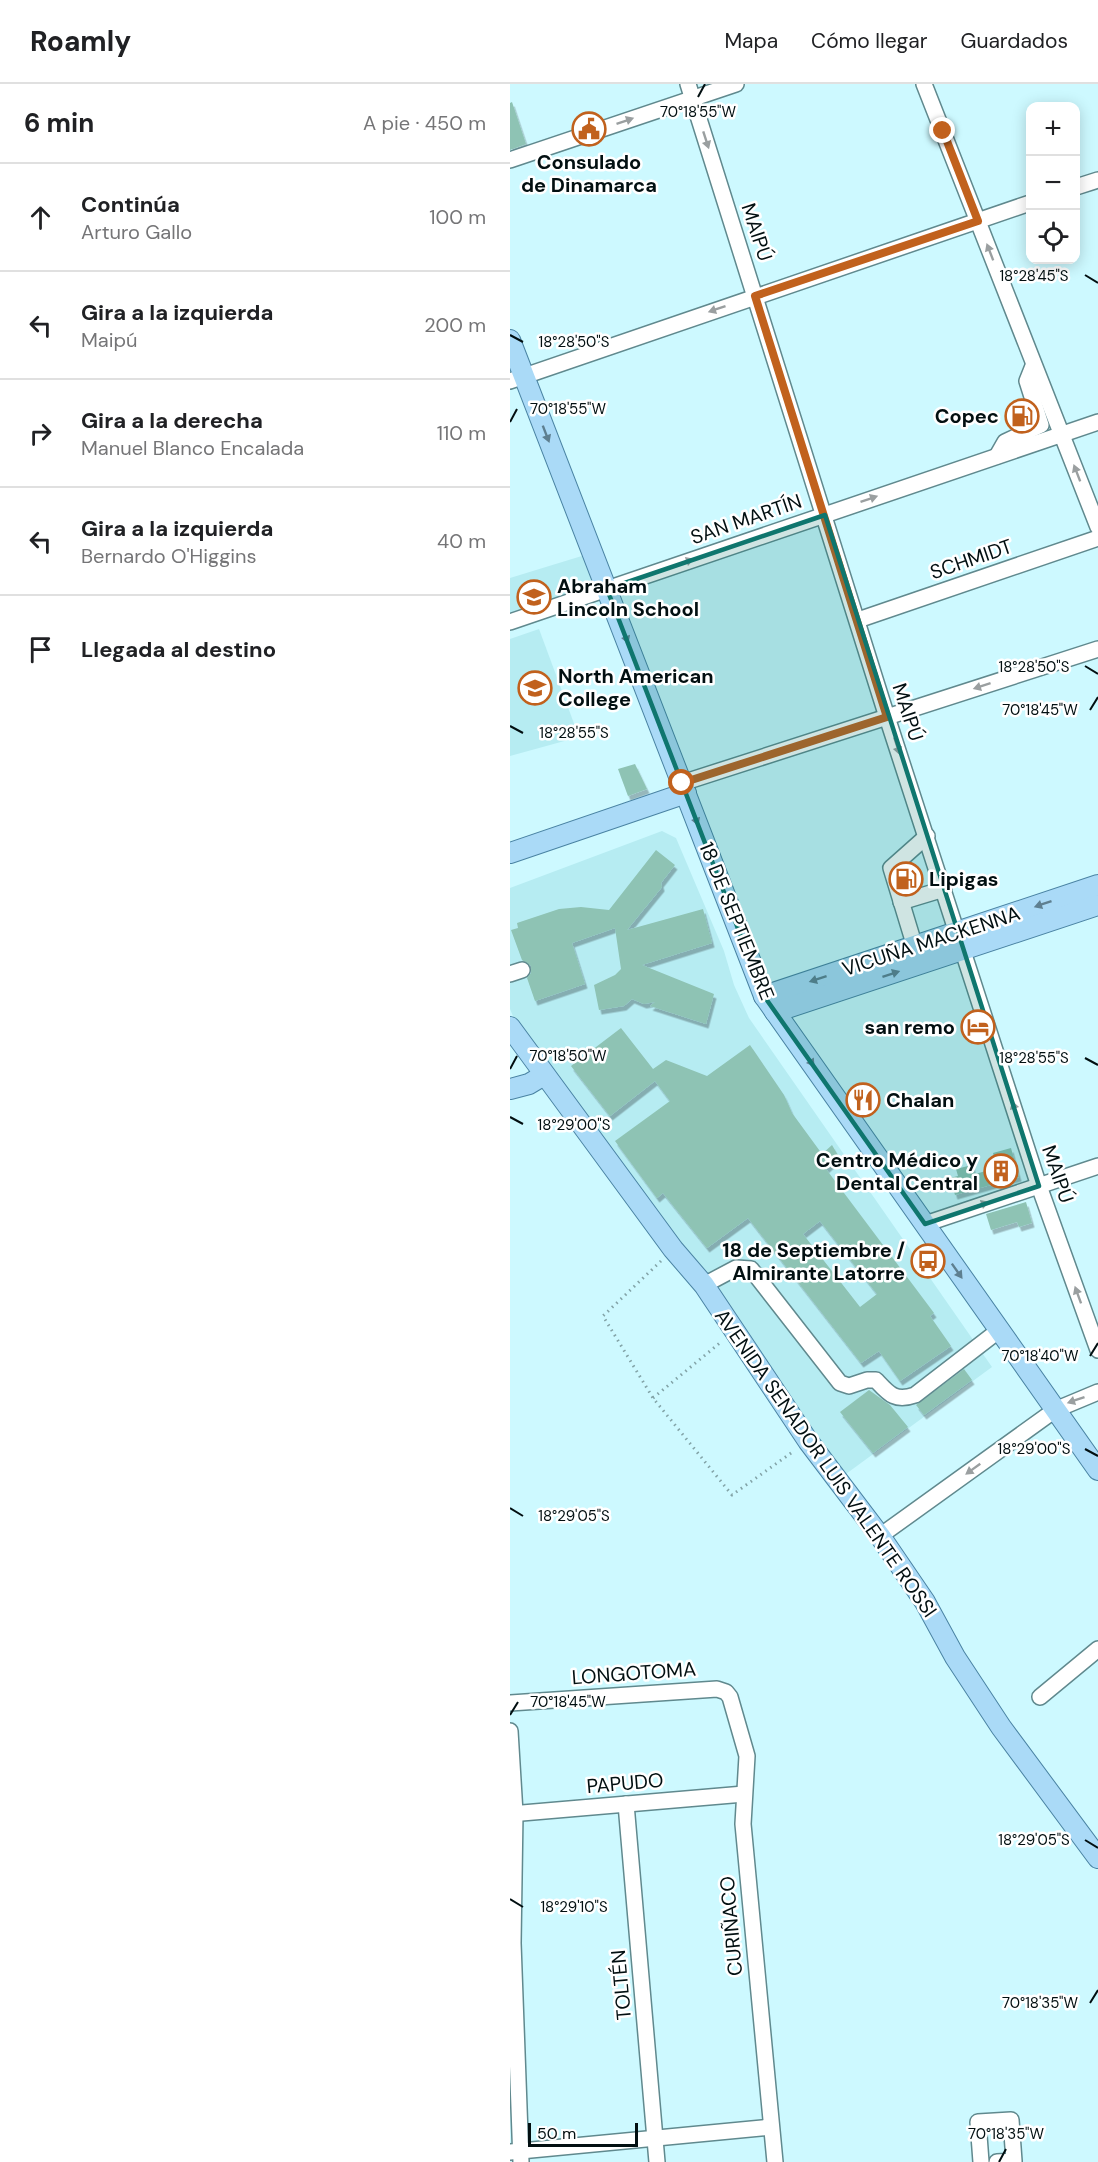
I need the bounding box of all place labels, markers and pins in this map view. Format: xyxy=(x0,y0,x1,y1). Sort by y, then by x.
public building icon: Consulado de Dinamarca xyxy=(571,111,607,147)
place label: Consulado de Dinamarca xyxy=(521,149,657,198)
fuel station icon: Copec xyxy=(1004,398,1040,434)
place label: Copec xyxy=(935,403,999,429)
place label: Abraham Lincoln School xyxy=(557,573,699,622)
school or university icon: Abraham Lincoln School xyxy=(516,579,552,615)
place label: North American College xyxy=(558,663,714,712)
school or university icon: North American College xyxy=(517,670,553,706)
fuel station icon: Lipigas xyxy=(888,861,924,897)
place label: Lipigas xyxy=(929,866,999,892)
hotel icon: san remo xyxy=(960,1009,996,1045)
place label: san remo xyxy=(865,1014,955,1040)
restaurant icon: Chalan xyxy=(845,1082,881,1118)
place label: Chalan xyxy=(886,1087,954,1113)
place label: Centro Médico y Dental Central xyxy=(816,1147,978,1196)
building icon: Centro Médico y Dental Central xyxy=(983,1153,1019,1189)
place label: 18 de Septiembre / Almirante Latorre xyxy=(722,1237,905,1286)
bus stop icon: 18 de Septiembre / Almirante Latorre xyxy=(910,1243,946,1279)

